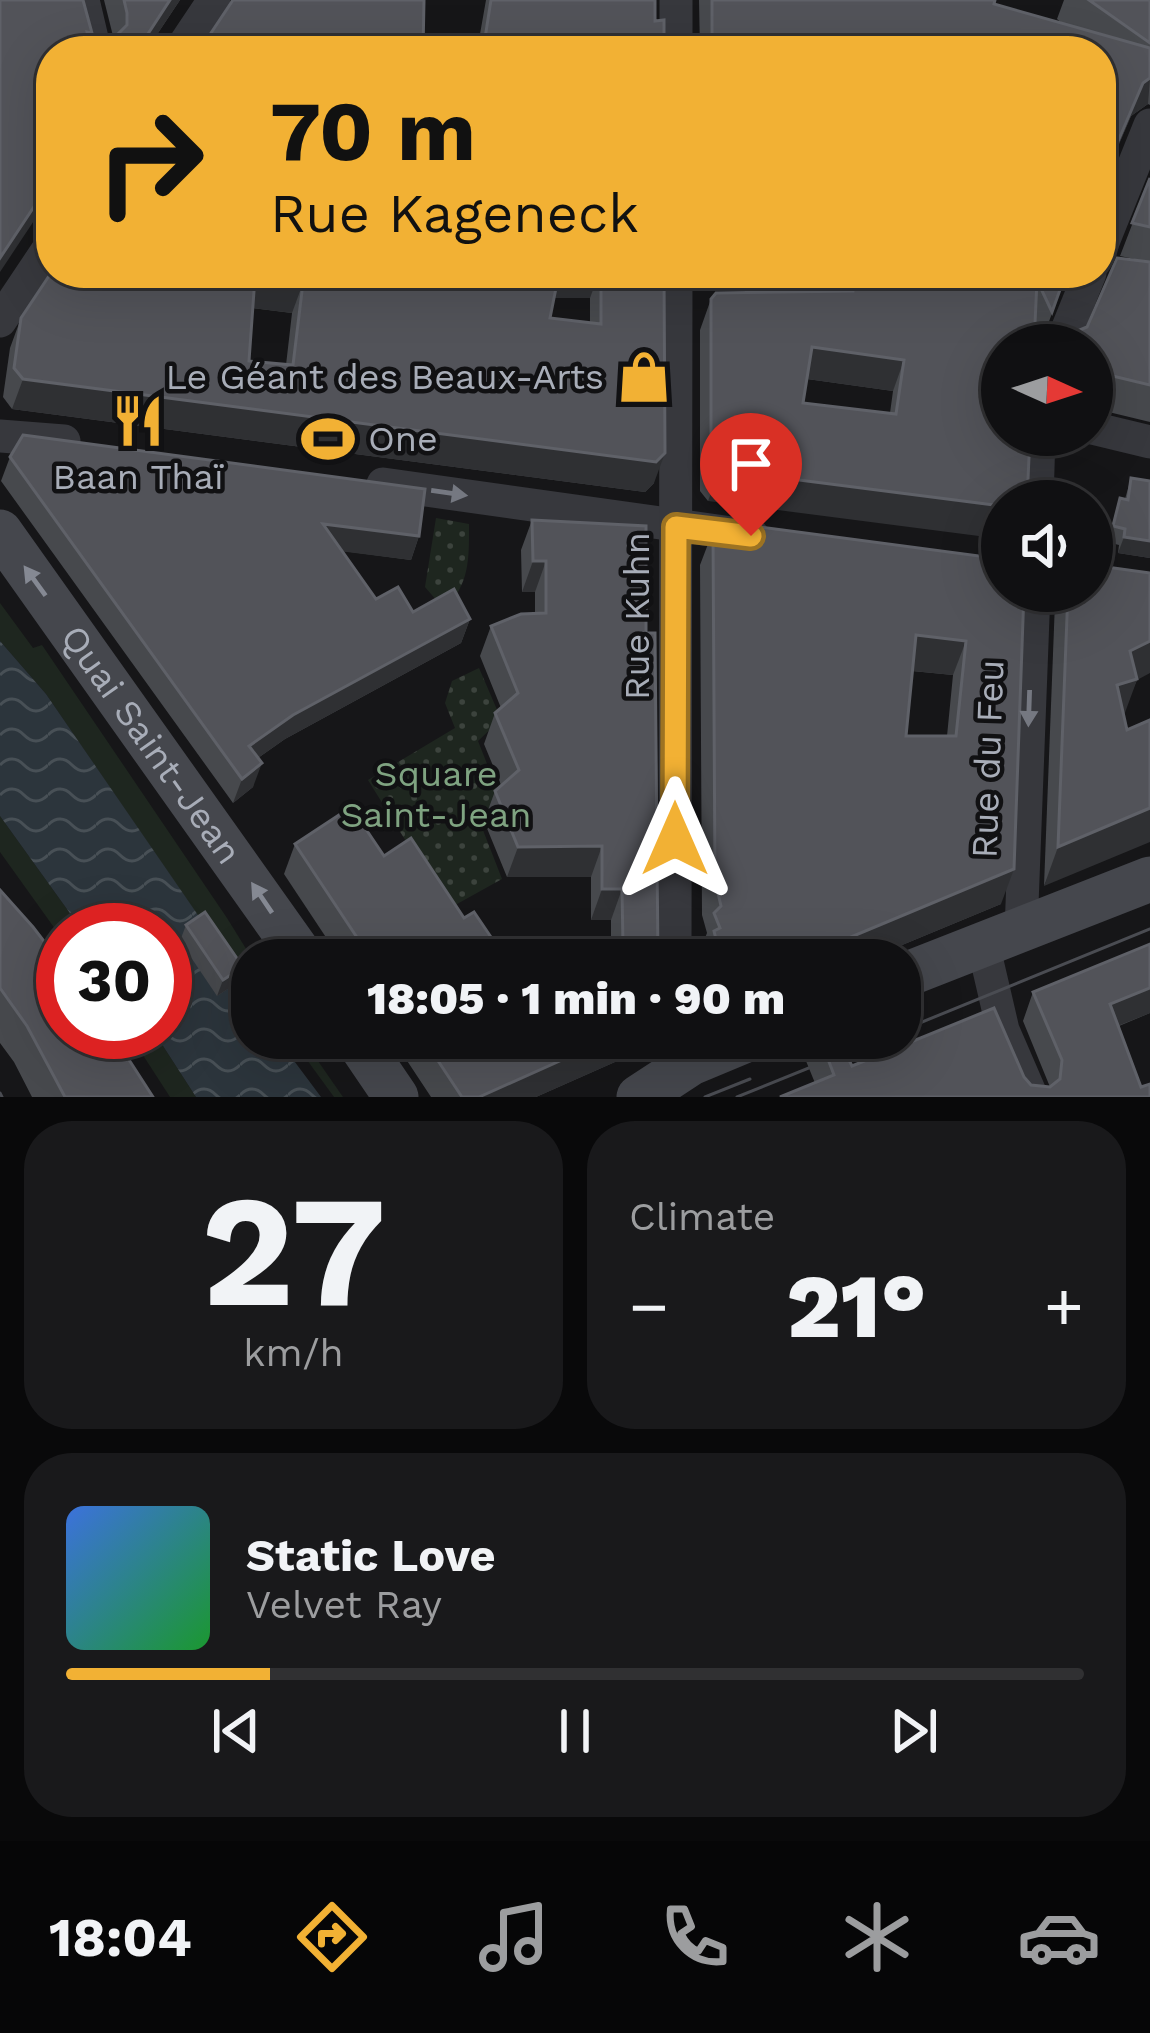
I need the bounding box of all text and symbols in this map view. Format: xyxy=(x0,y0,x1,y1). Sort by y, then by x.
text: 70 m xyxy=(270,82,476,180)
icon: right xyxy=(72,84,228,240)
text: Rue Kageneck xyxy=(270,182,639,245)
north arrow xyxy=(981,324,1113,456)
map controls xyxy=(981,324,1113,612)
shop icon: Le Géant des Beaux-Arts xyxy=(615,348,673,406)
place label: Le Géant des Beaux-Arts xyxy=(166,356,604,398)
restaurant icon: Baan Thaï xyxy=(109,392,167,450)
sports icon: One xyxy=(299,410,357,468)
pin xyxy=(700,413,802,536)
place label: One xyxy=(368,418,438,460)
icon: arrive xyxy=(718,431,784,497)
place label: Baan Thaï xyxy=(52,456,224,498)
button: sound xyxy=(981,480,1113,612)
one-way arrow xyxy=(431,483,468,502)
street label: Rue Kuhn xyxy=(616,532,658,700)
one-way arrow xyxy=(24,565,47,597)
street label: Quai Saint-Jean xyxy=(52,617,250,872)
street label: Rue du Feu xyxy=(964,659,1012,859)
one-way arrow xyxy=(1020,690,1039,728)
park label: Square Saint-Jean xyxy=(340,753,532,836)
position arrow xyxy=(612,776,738,902)
one-way arrow xyxy=(251,882,273,915)
speed limit sign: 30 xyxy=(36,903,192,1059)
text: 18:05 · 1 min · 90 m xyxy=(367,972,785,1025)
text: 27 xyxy=(201,1160,386,1343)
text: Climate xyxy=(629,1194,775,1239)
text: 21° xyxy=(787,1253,926,1359)
text: − xyxy=(629,1268,669,1345)
text: + xyxy=(1044,1268,1084,1345)
text: km/h xyxy=(243,1330,344,1375)
text: Static Love xyxy=(246,1529,496,1582)
text: Velvet Ray xyxy=(246,1582,442,1627)
icon: previous xyxy=(203,1698,269,1764)
icon: pause xyxy=(542,1698,608,1764)
icon: next xyxy=(881,1698,947,1764)
icon: directions xyxy=(290,1895,374,1979)
icon: music xyxy=(472,1895,556,1979)
icon: phone xyxy=(653,1895,737,1979)
icon: climate xyxy=(835,1895,919,1979)
icon: car xyxy=(1017,1895,1101,1979)
text: 18:04 xyxy=(49,1906,192,1969)

